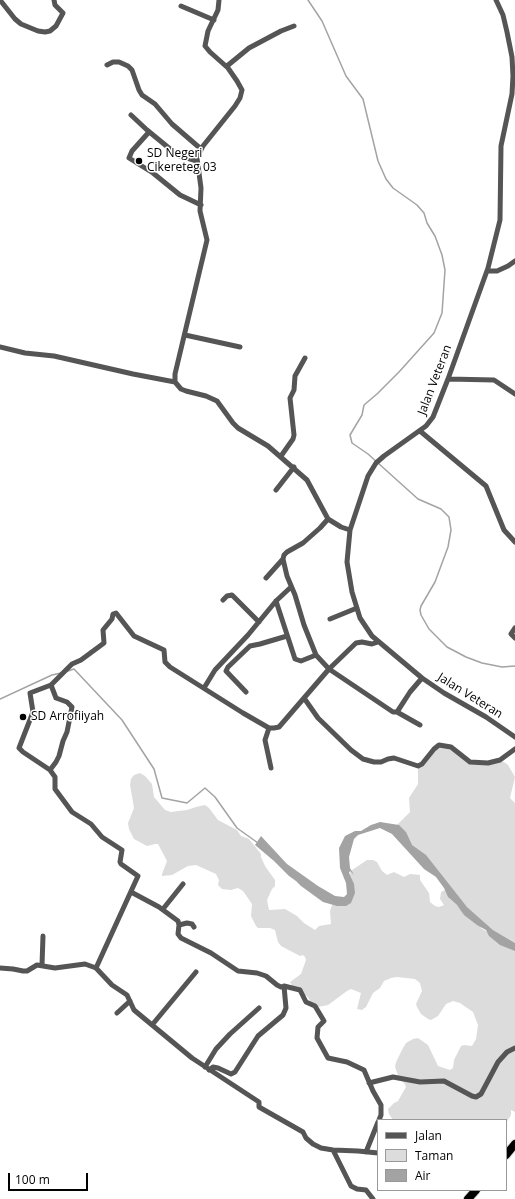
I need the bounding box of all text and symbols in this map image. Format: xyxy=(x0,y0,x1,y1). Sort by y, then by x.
place label: SD Negeri Cikereteg 03 xyxy=(147,147,217,175)
marker: SD Negeri Cikereteg 03 xyxy=(134,156,144,166)
street label: Jalan Veteran xyxy=(415,343,455,417)
street label: Jalan Veteran xyxy=(435,670,505,722)
place label: SD Arrofiiyah xyxy=(31,710,104,724)
marker: SD Arrofiiyah xyxy=(18,712,28,722)
legend xyxy=(377,1119,507,1191)
text: Jalan xyxy=(415,1127,442,1144)
text: Taman xyxy=(415,1147,453,1164)
scale bar xyxy=(10,1165,90,1191)
text: Air xyxy=(415,1167,431,1184)
text: 100 m xyxy=(15,1171,50,1188)

